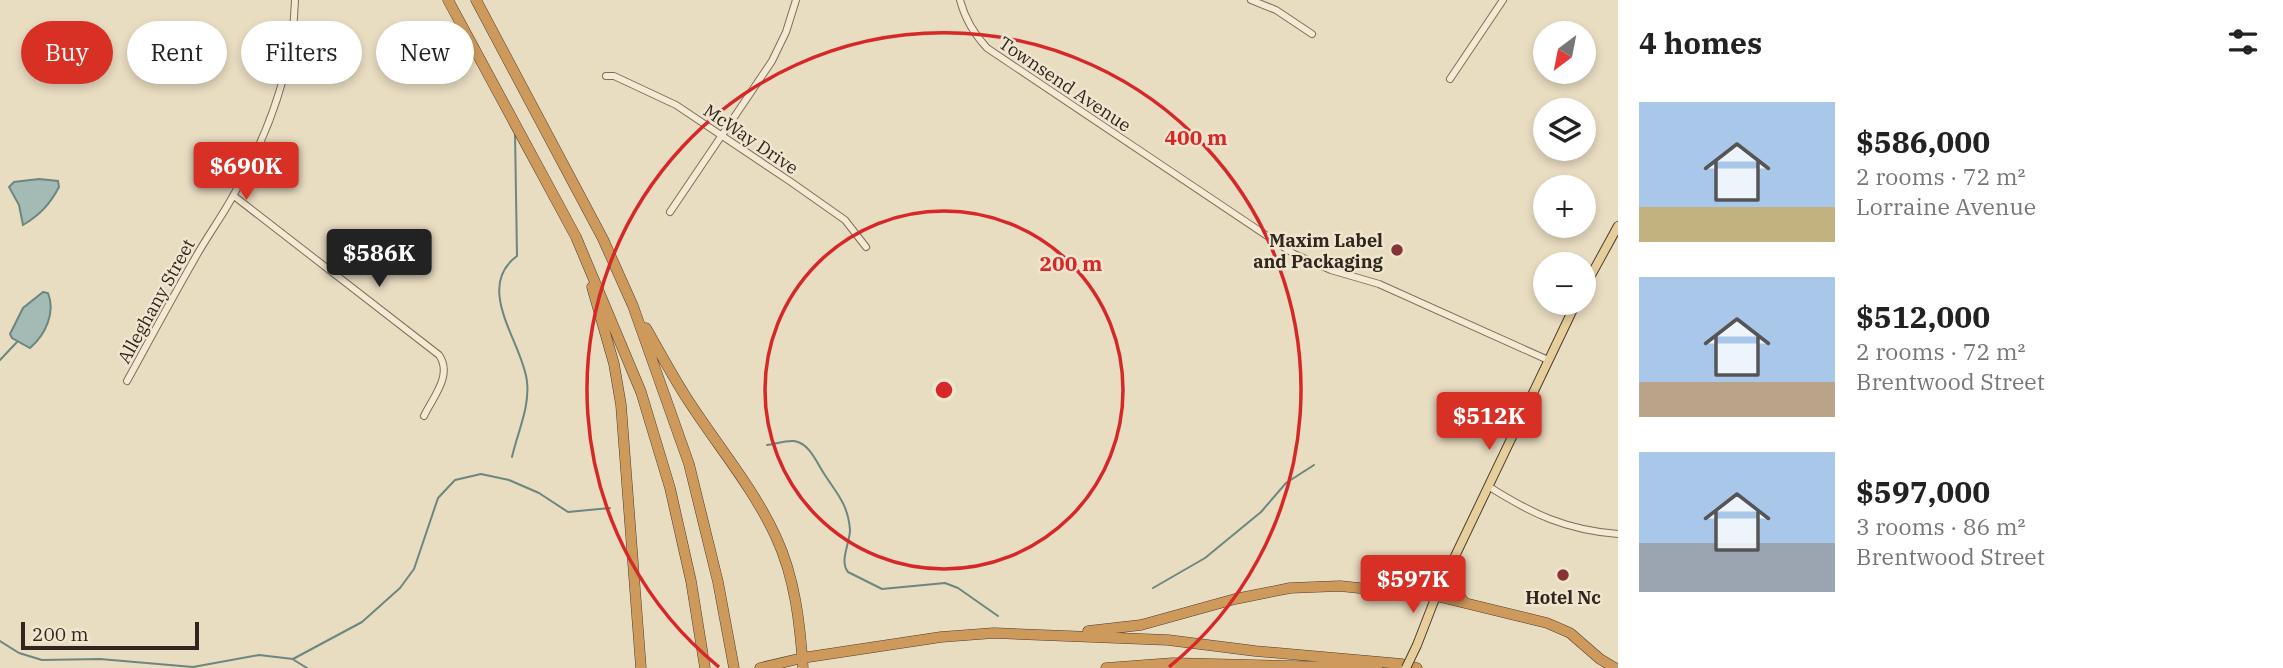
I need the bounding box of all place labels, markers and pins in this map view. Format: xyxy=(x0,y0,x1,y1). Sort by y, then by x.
pin: $690K xyxy=(197,142,295,202)
place label: Maxim Label and Packaging xyxy=(1253,229,1384,273)
pin: $586K xyxy=(330,230,428,289)
marker: Maxim Label and Packaging xyxy=(1389,242,1405,258)
centre of rings xyxy=(932,378,956,402)
pin: $512K xyxy=(1440,392,1538,452)
pin: $597K xyxy=(1364,556,1462,615)
marker: Hotel Nc xyxy=(1555,567,1571,583)
place label: Hotel Nc xyxy=(1525,586,1601,609)

